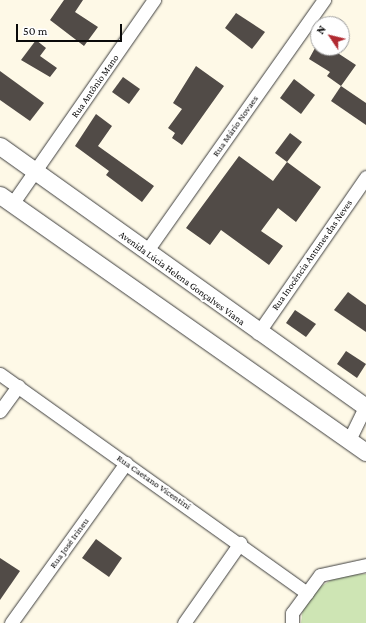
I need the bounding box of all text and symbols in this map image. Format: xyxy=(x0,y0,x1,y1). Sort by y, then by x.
scale bar xyxy=(18,16,124,42)
north arrow xyxy=(310,16,350,56)
text: N xyxy=(314,23,328,36)
text: 50 m xyxy=(23,24,47,38)
street label: Rua Antônio Mano xyxy=(69,52,121,120)
street label: Rua Mário Novaes xyxy=(209,93,261,159)
street label: Rua Inocência Antunes das Neves xyxy=(269,197,355,313)
street label: Avenida Lúcia Helena Gonçalves Viana xyxy=(117,228,247,328)
street label: Rua Caetano Vicentini xyxy=(114,452,194,512)
street label: Rua José Irineu xyxy=(47,515,91,571)

